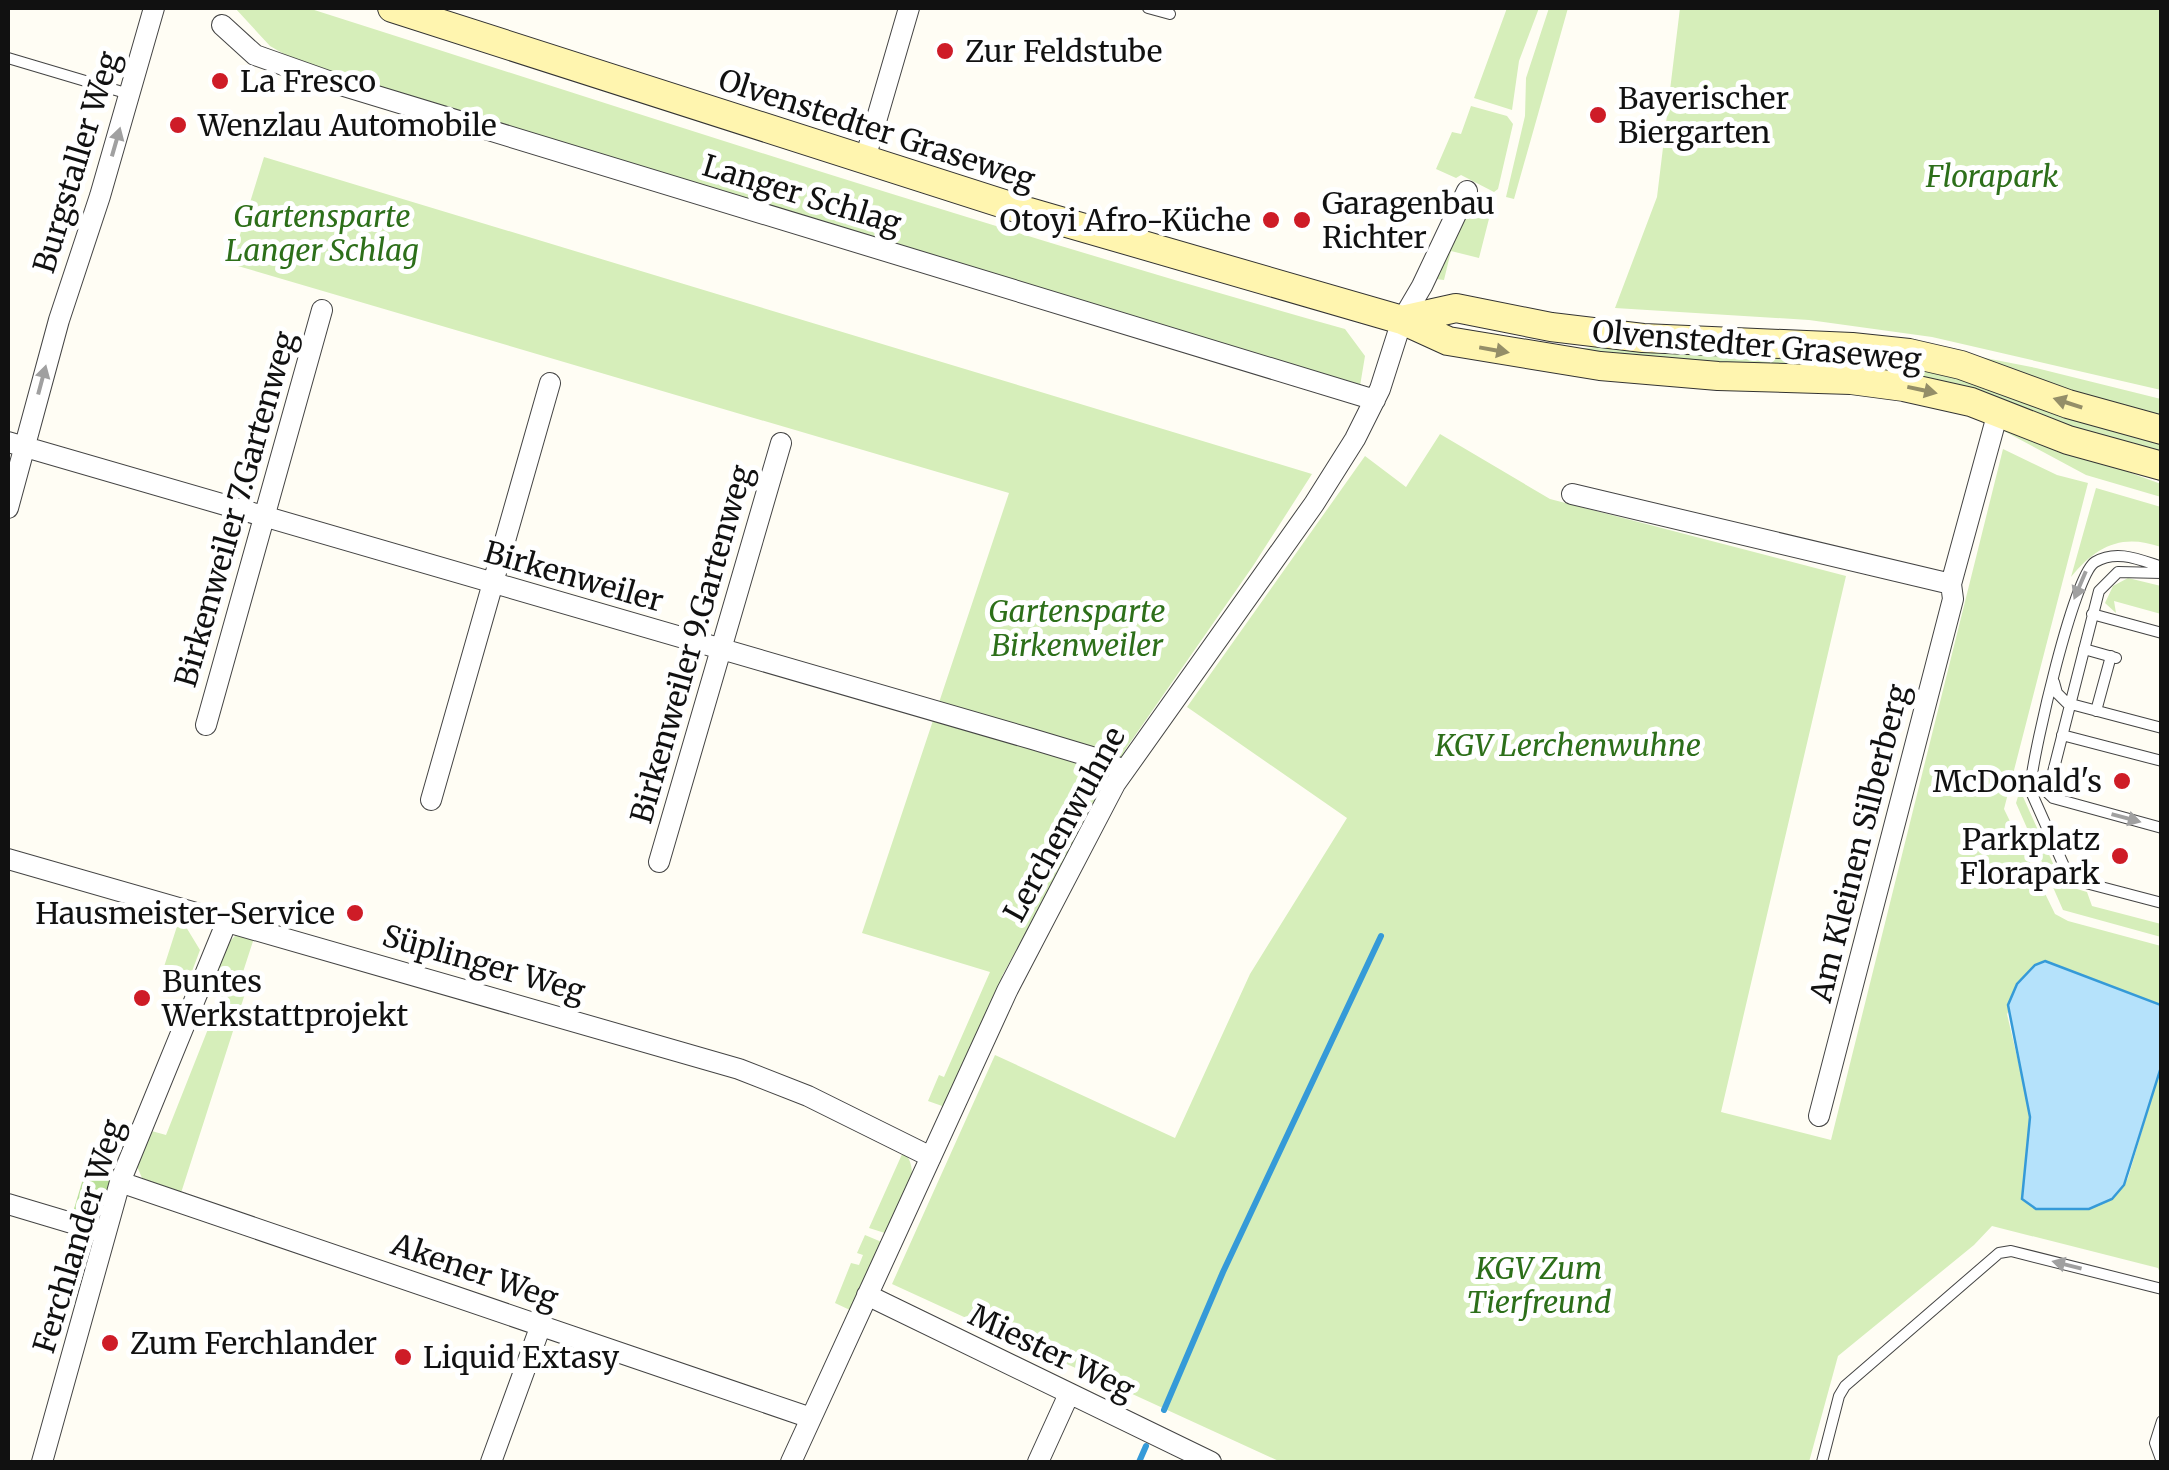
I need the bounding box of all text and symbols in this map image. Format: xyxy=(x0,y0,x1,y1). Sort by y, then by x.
place label: Zur Feldstube xyxy=(965,32,1162,70)
marker: Zur Feldstube xyxy=(934,40,956,62)
street label: Burgstaller Weg xyxy=(24,47,128,277)
street label: Olvenstedter Graseweg xyxy=(714,60,1040,198)
place label: La Fresco xyxy=(240,62,376,100)
marker: La Fresco xyxy=(209,70,231,92)
place label: Bayerischer Biergarten xyxy=(1618,79,1789,151)
marker: Bayerischer Biergarten xyxy=(1587,104,1609,126)
place label: Wenzlau Automobile xyxy=(197,106,497,144)
marker: Wenzlau Automobile xyxy=(167,114,189,136)
one-way arrow xyxy=(109,126,124,157)
street label: Langer Schlag xyxy=(698,146,906,242)
park label: Florapark xyxy=(1925,157,2059,195)
place label: Garagenbau Richter xyxy=(1322,184,1495,256)
park label: Gartensparte Langer Schlag xyxy=(225,197,419,269)
place label: Otoyi Afro-Küche xyxy=(999,201,1251,239)
marker: Otoyi Afro-Küche xyxy=(1260,209,1282,231)
marker: Garagenbau Richter xyxy=(1291,209,1313,231)
street label: Olvenstedter Graseweg xyxy=(1591,312,1923,378)
street label: Birkenweiler 7.Gartenweg xyxy=(166,327,304,691)
one-way arrow xyxy=(1479,343,1510,358)
one-way arrow xyxy=(35,364,50,395)
one-way arrow xyxy=(1906,383,1937,399)
one-way arrow xyxy=(2052,395,2082,410)
street label: Birkenweiler 9.Gartenweg xyxy=(622,461,760,827)
street label: Birkenweiler xyxy=(480,532,668,620)
one-way arrow xyxy=(2072,570,2088,600)
park label: Gartensparte Birkenweiler xyxy=(988,592,1166,664)
street label: Am Kleinen Silberberg xyxy=(1801,680,1917,1007)
street label: Lerchenwuhne xyxy=(995,720,1133,928)
park label: KGV Lerchenwuhne xyxy=(1434,726,1701,764)
place label: McDonald's xyxy=(1933,762,2102,800)
marker: McDonald's xyxy=(2111,770,2133,792)
one-way arrow xyxy=(2111,811,2142,827)
place label: Parkplatz Florapark xyxy=(1959,820,2100,892)
marker: Parkplatz Florapark xyxy=(2109,845,2131,867)
place label: Hausmeister-Service xyxy=(35,894,335,932)
marker: Hausmeister-Service xyxy=(344,902,366,924)
street label: Süplinger Weg xyxy=(378,916,590,1010)
place label: Buntes Werkstattprojekt xyxy=(161,962,408,1034)
marker: Buntes Werkstattprojekt xyxy=(131,987,153,1009)
street label: Ferchlander Weg xyxy=(24,1115,132,1357)
street label: Akener Weg xyxy=(386,1224,563,1317)
park label: KGV Zum Tierfreund xyxy=(1467,1249,1612,1321)
one-way arrow xyxy=(2051,1257,2082,1273)
street label: Miester Weg xyxy=(963,1296,1141,1408)
place label: Zum Ferchlander xyxy=(130,1324,377,1362)
marker: Zum Ferchlander xyxy=(99,1332,121,1354)
place label: Liquid Extasy xyxy=(423,1338,620,1376)
marker: Liquid Extasy xyxy=(392,1346,414,1368)

